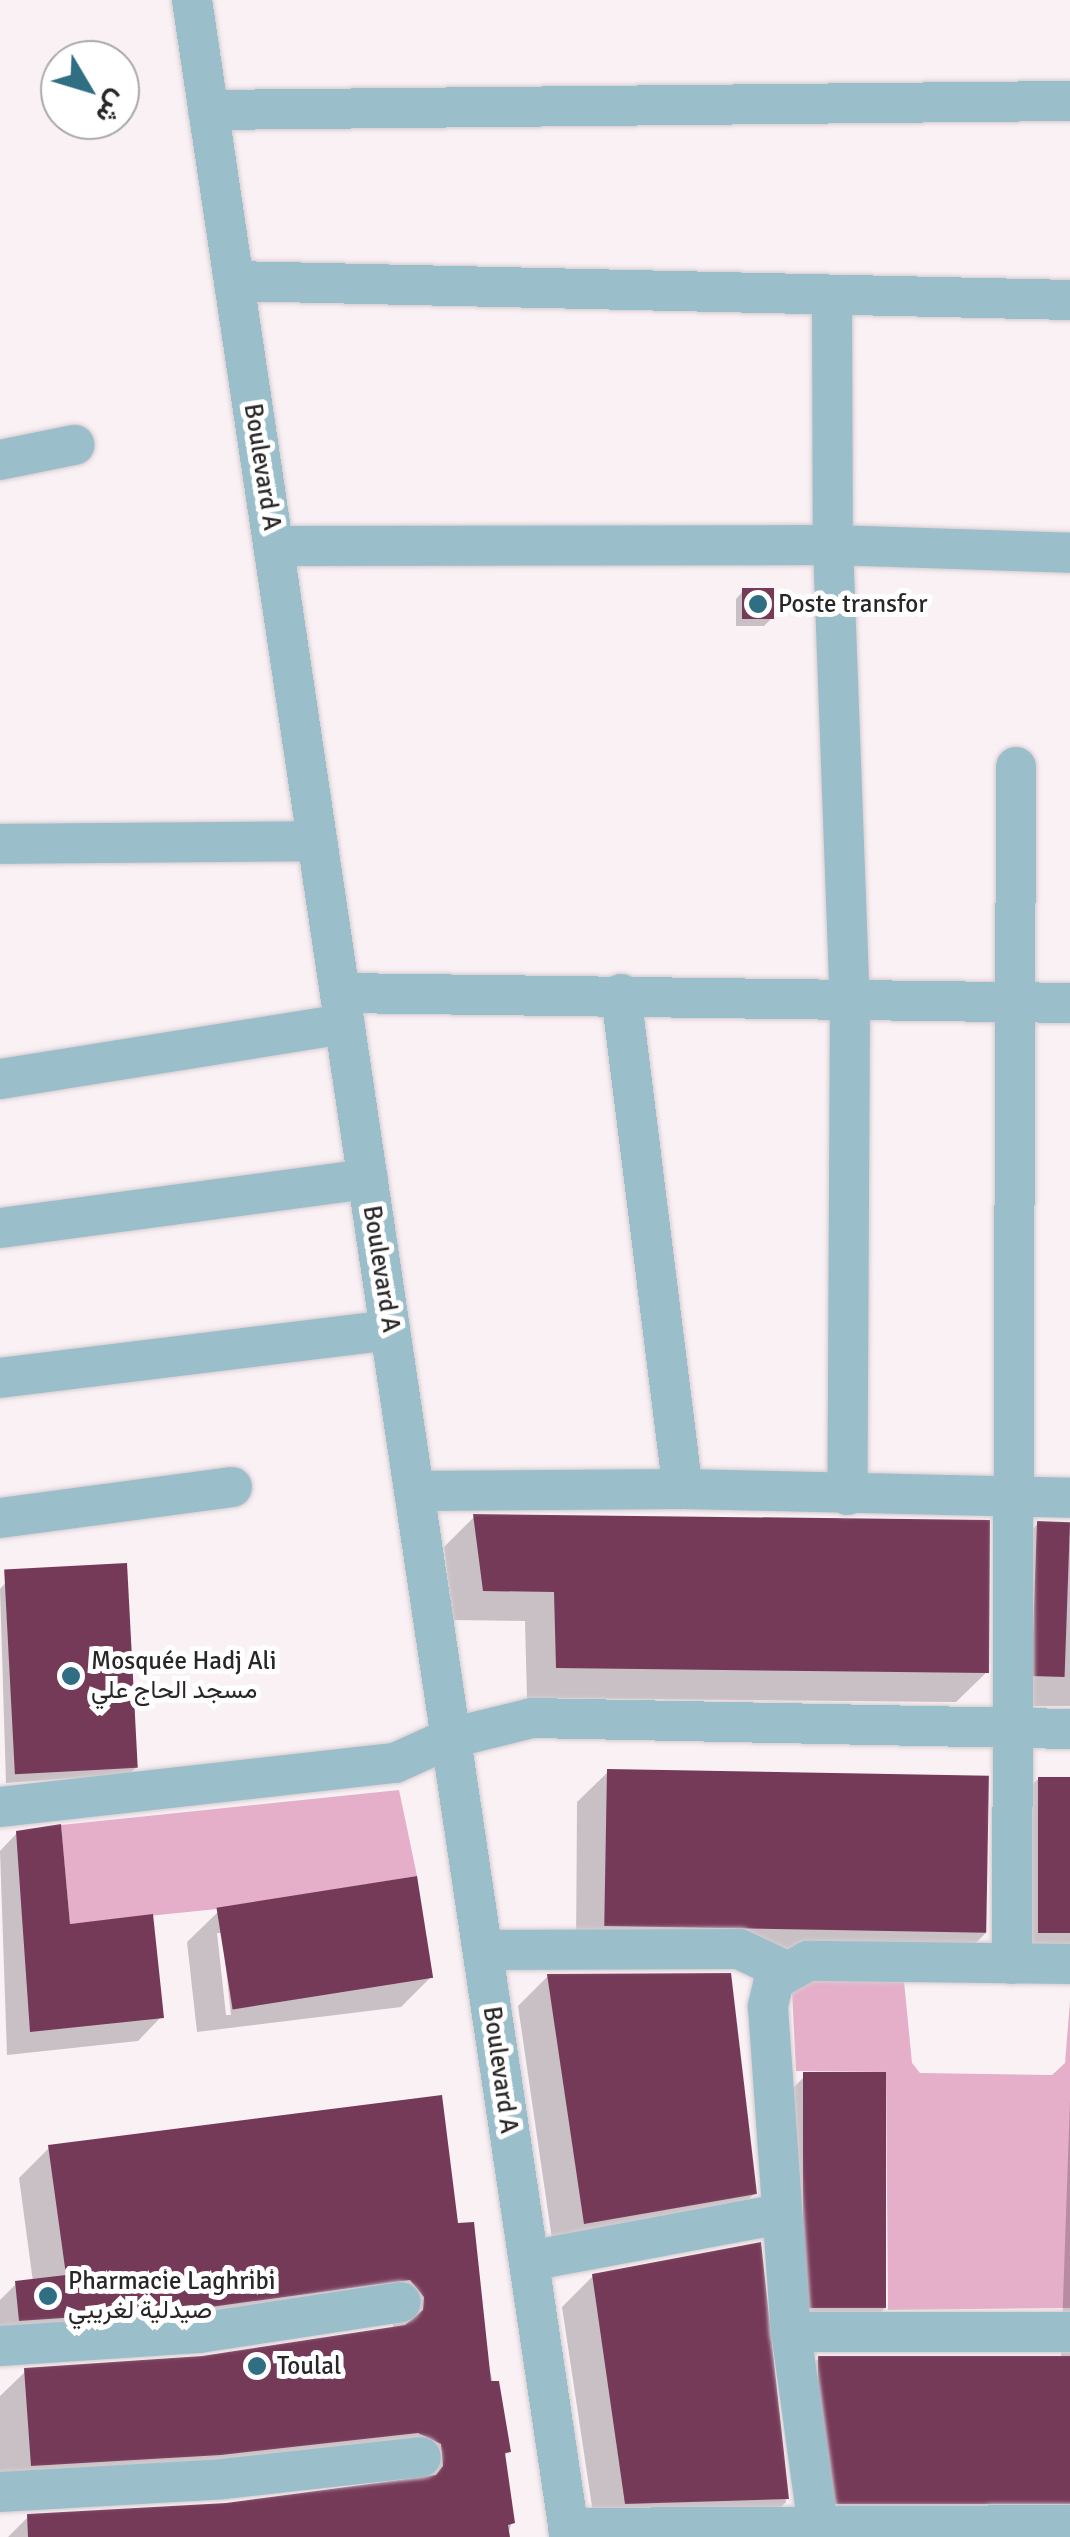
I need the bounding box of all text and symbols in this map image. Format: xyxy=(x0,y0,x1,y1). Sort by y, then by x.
north arrow xyxy=(40,40,140,140)
text: ش xyxy=(88,84,136,131)
street label: Boulevard A xyxy=(237,401,287,533)
place label: Poste transfor xyxy=(778,589,927,619)
marker: Poste transfor xyxy=(747,593,769,615)
street label: Boulevard A xyxy=(356,1203,406,1335)
place label: Mosquée Hadj Ali مسجد الحاج علي xyxy=(91,1647,277,1706)
marker: Mosquée Hadj Ali مسجد الحاج علي xyxy=(60,1665,82,1687)
street label: Boulevard A xyxy=(476,2004,524,2136)
place label: Pharmacie Laghribi صيدلية لغريبي xyxy=(68,2267,276,2326)
marker: Pharmacie Laghribi صيدلية لغريبي xyxy=(37,2285,59,2307)
place label: Toulal xyxy=(277,2351,341,2381)
marker: Toulal xyxy=(246,2355,268,2377)

